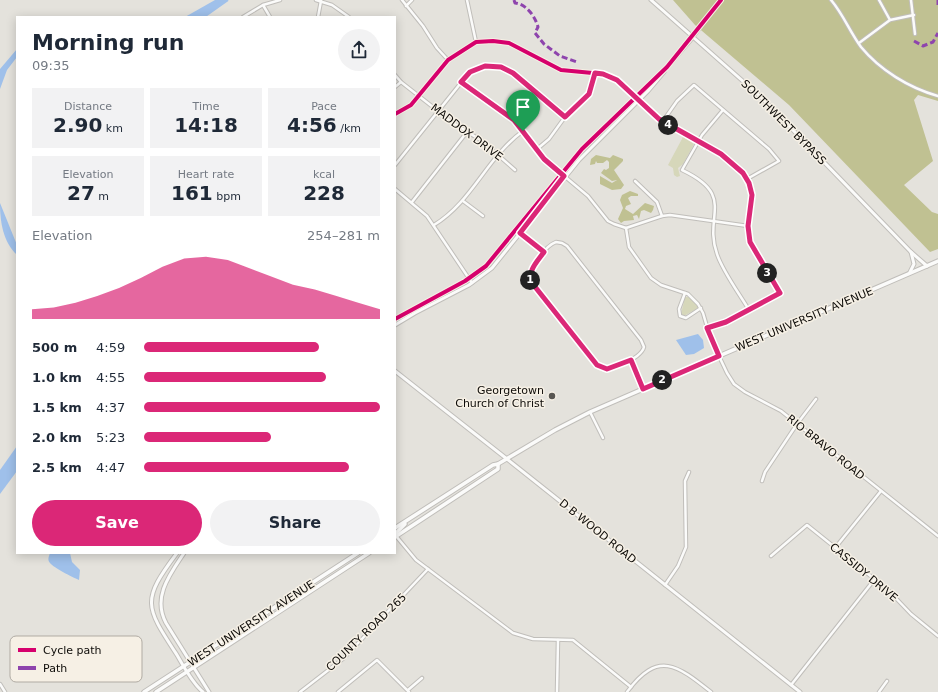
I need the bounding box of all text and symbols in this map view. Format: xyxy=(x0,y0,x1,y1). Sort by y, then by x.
button: share xyxy=(338,29,380,71)
text: Morning run xyxy=(32,30,184,55)
text: 09:35 xyxy=(32,58,69,73)
street label: SOUTHWEST BYPASS xyxy=(738,77,829,168)
pin xyxy=(506,90,540,131)
icon: arrive xyxy=(512,96,534,118)
text: Distance xyxy=(64,100,112,113)
text: Time xyxy=(193,100,219,113)
text: Pace xyxy=(311,100,337,113)
street label: MADDOX DRIVE xyxy=(428,101,505,164)
text: 2.90 xyxy=(53,113,102,137)
text: 14:18 xyxy=(174,113,238,137)
text: 4:56 xyxy=(287,113,337,137)
pin: 4 xyxy=(658,115,678,135)
text: 4 xyxy=(664,118,672,131)
text: km xyxy=(102,122,123,135)
text: /km xyxy=(337,122,361,135)
text: Elevation xyxy=(62,168,114,181)
text: Heart rate xyxy=(178,168,234,181)
text: kcal xyxy=(313,168,335,181)
text: 27 xyxy=(67,181,95,205)
text: 161 xyxy=(171,181,213,205)
text: 228 xyxy=(303,181,345,205)
text: m xyxy=(95,190,109,203)
text: bpm xyxy=(213,190,241,203)
text: Elevation xyxy=(32,228,92,243)
text: 254–281 m xyxy=(307,228,380,243)
pin: 3 xyxy=(757,263,777,283)
text: 3 xyxy=(763,266,771,279)
pin: 1 xyxy=(520,270,540,290)
text: 1 xyxy=(526,273,534,286)
street label: WEST UNIVERSITY AVENUE xyxy=(733,284,875,354)
text: 500 m xyxy=(32,340,77,355)
text: 4:59 xyxy=(96,340,125,355)
text: 1.0 km xyxy=(32,370,82,385)
text: 4:55 xyxy=(96,370,125,385)
pin: 2 xyxy=(652,370,672,390)
text: 2 xyxy=(658,373,666,386)
place label: Georgetown Church of Christ xyxy=(455,384,545,410)
marker: Georgetown Church of Christ xyxy=(547,391,557,401)
text: 1.5 km xyxy=(32,400,82,415)
text: 4:37 xyxy=(96,400,125,415)
street label: RIO BRAVO ROAD xyxy=(784,412,867,483)
text: 2.0 km xyxy=(32,430,82,445)
text: 5:23 xyxy=(96,430,125,445)
text: 2.5 km xyxy=(32,460,82,475)
text: 4:47 xyxy=(96,460,125,475)
street label: D B WOOD ROAD xyxy=(557,496,639,566)
button: Save xyxy=(32,500,202,546)
button: Share xyxy=(210,500,380,546)
street label: CASSIDY DRIVE xyxy=(827,540,900,604)
street label: WEST UNIVERSITY AVENUE xyxy=(186,578,317,669)
street label: COUNTY ROAD 265 xyxy=(324,591,409,674)
legend xyxy=(10,636,142,682)
text: Cycle path xyxy=(43,644,102,657)
text: Path xyxy=(43,662,67,675)

